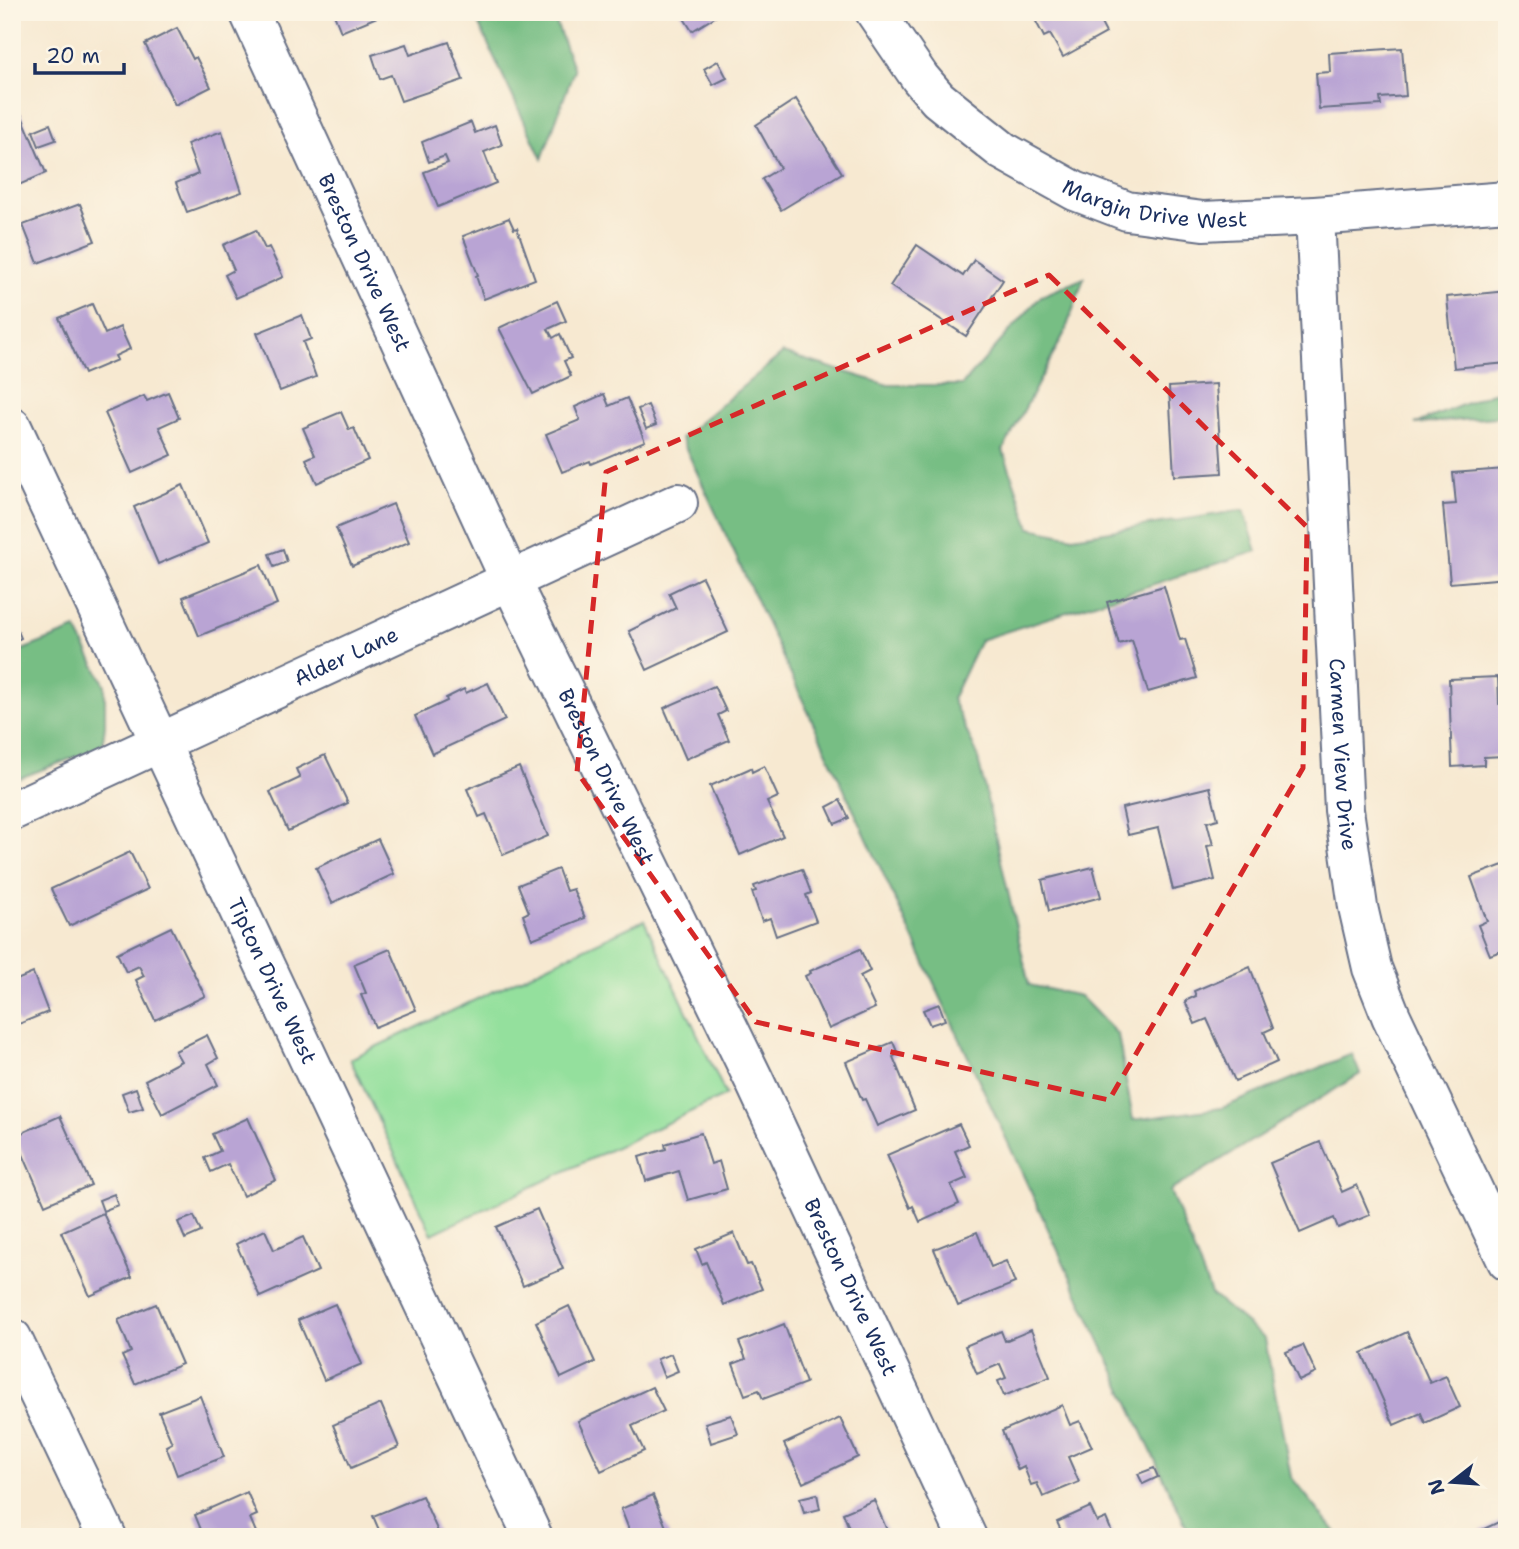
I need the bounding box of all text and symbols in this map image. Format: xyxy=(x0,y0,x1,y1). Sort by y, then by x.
scale bar xyxy=(35,32,124,76)
text: 20 m xyxy=(46,42,100,70)
street label: Breston Drive West xyxy=(311,169,417,356)
street label: Margin Drive West xyxy=(1057,173,1248,235)
street label: Alder Lane xyxy=(289,620,403,693)
street label: Carmen View Drive xyxy=(1323,657,1364,852)
street label: Breston Drive West xyxy=(551,684,661,869)
street label: Tipton Drive West xyxy=(221,893,323,1069)
street label: Breston Drive West xyxy=(797,1194,904,1380)
north arrow xyxy=(1418,1448,1488,1518)
text: N xyxy=(1422,1476,1450,1498)

